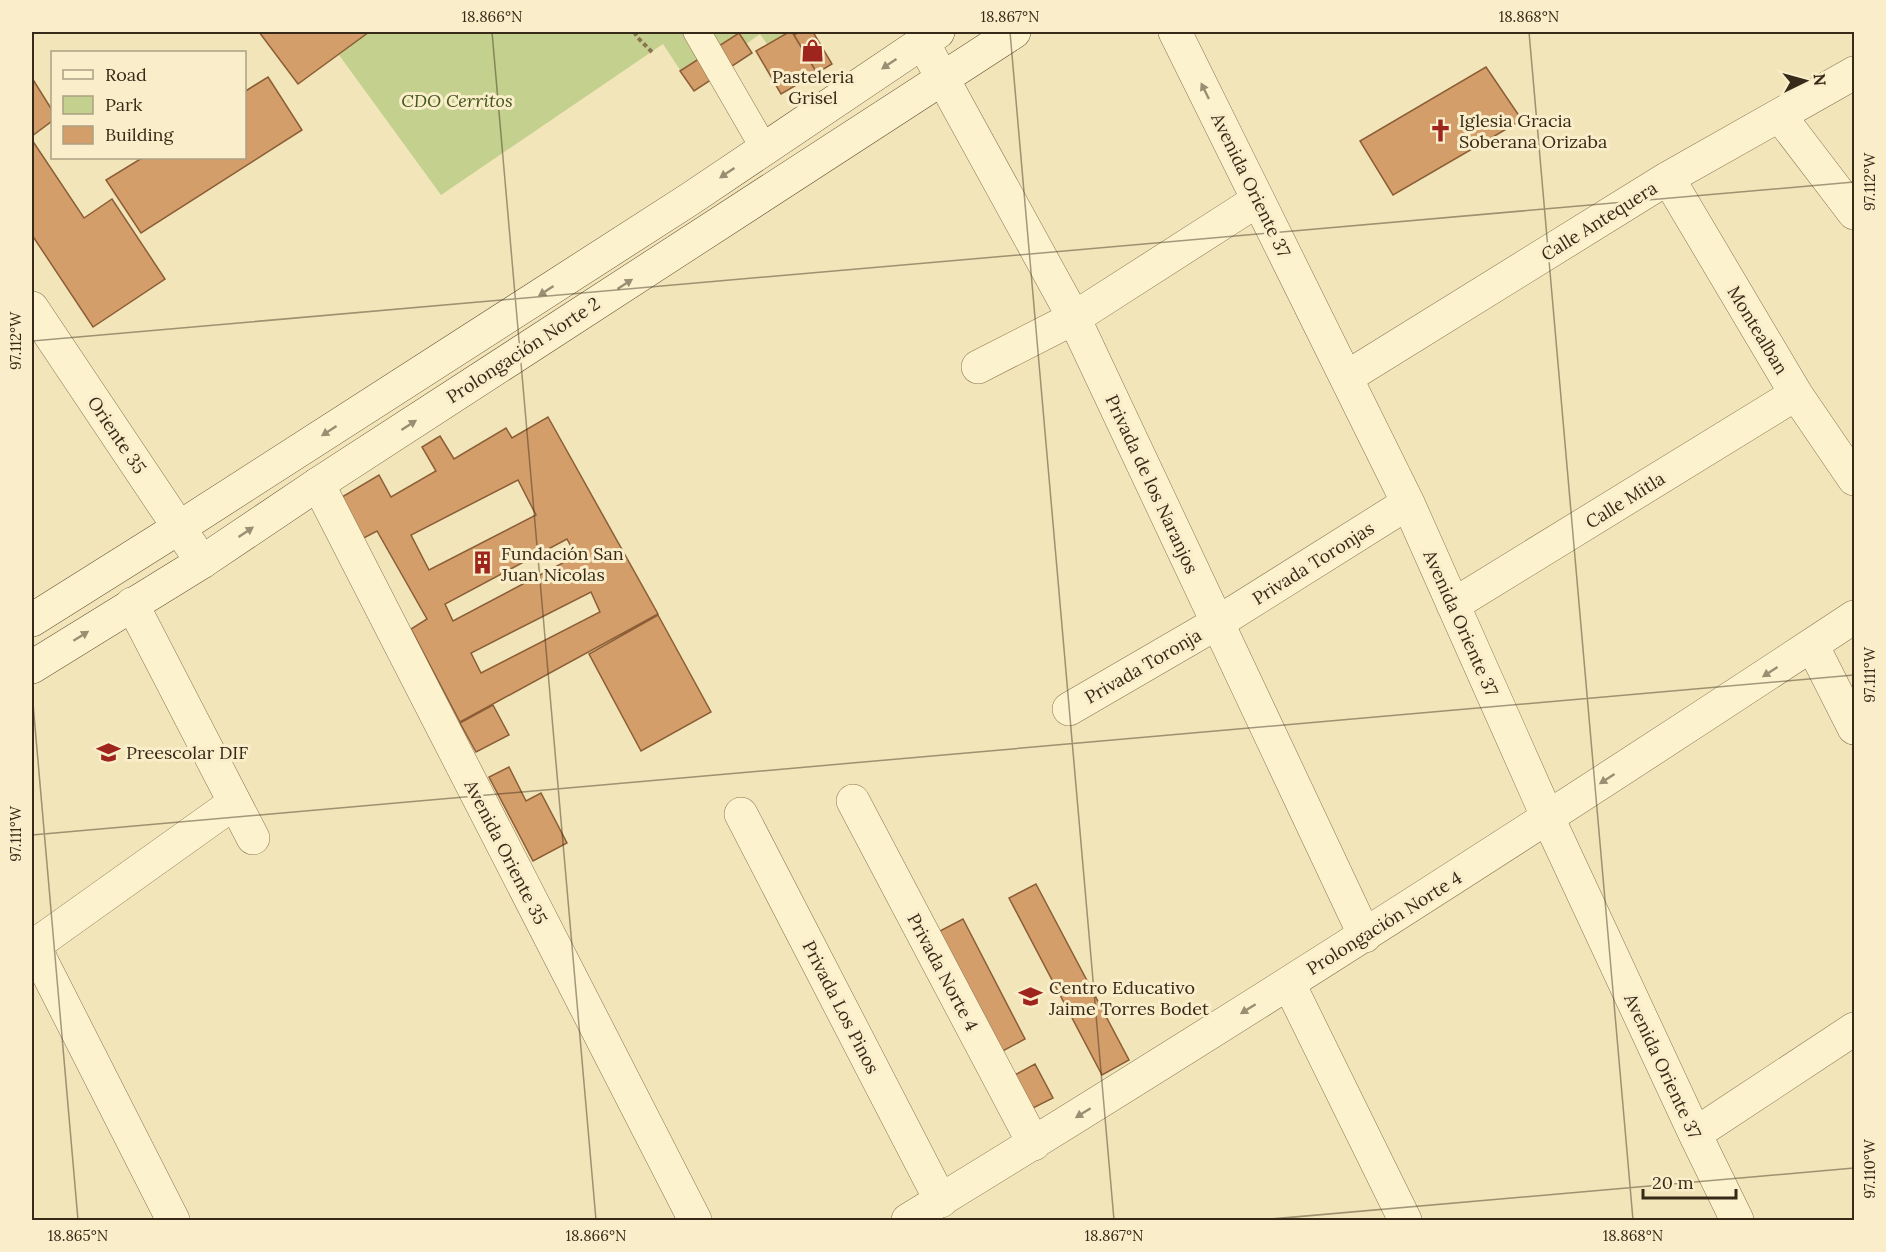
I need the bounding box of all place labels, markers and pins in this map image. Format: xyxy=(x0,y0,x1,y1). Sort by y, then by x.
shop icon: Pasteleria Grisel xyxy=(800,37,826,63)
place label: Pasteleria Grisel xyxy=(772,65,854,109)
place label: Iglesia Gracia Soberana Orizaba xyxy=(1459,109,1607,153)
church icon: Iglesia Gracia Soberana Orizaba xyxy=(1428,117,1454,143)
place label: Fundación San Juan Nicolas xyxy=(500,542,624,586)
building icon: Fundación San Juan Nicolas xyxy=(470,550,496,576)
school or university icon: Preescolar DIF xyxy=(95,739,121,765)
place label: Preescolar DIF xyxy=(126,741,248,764)
place label: Centro Educativo Jaime Torres Bodet xyxy=(1048,976,1209,1020)
school or university icon: Centro Educativo Jaime Torres Bodet xyxy=(1018,984,1044,1010)

